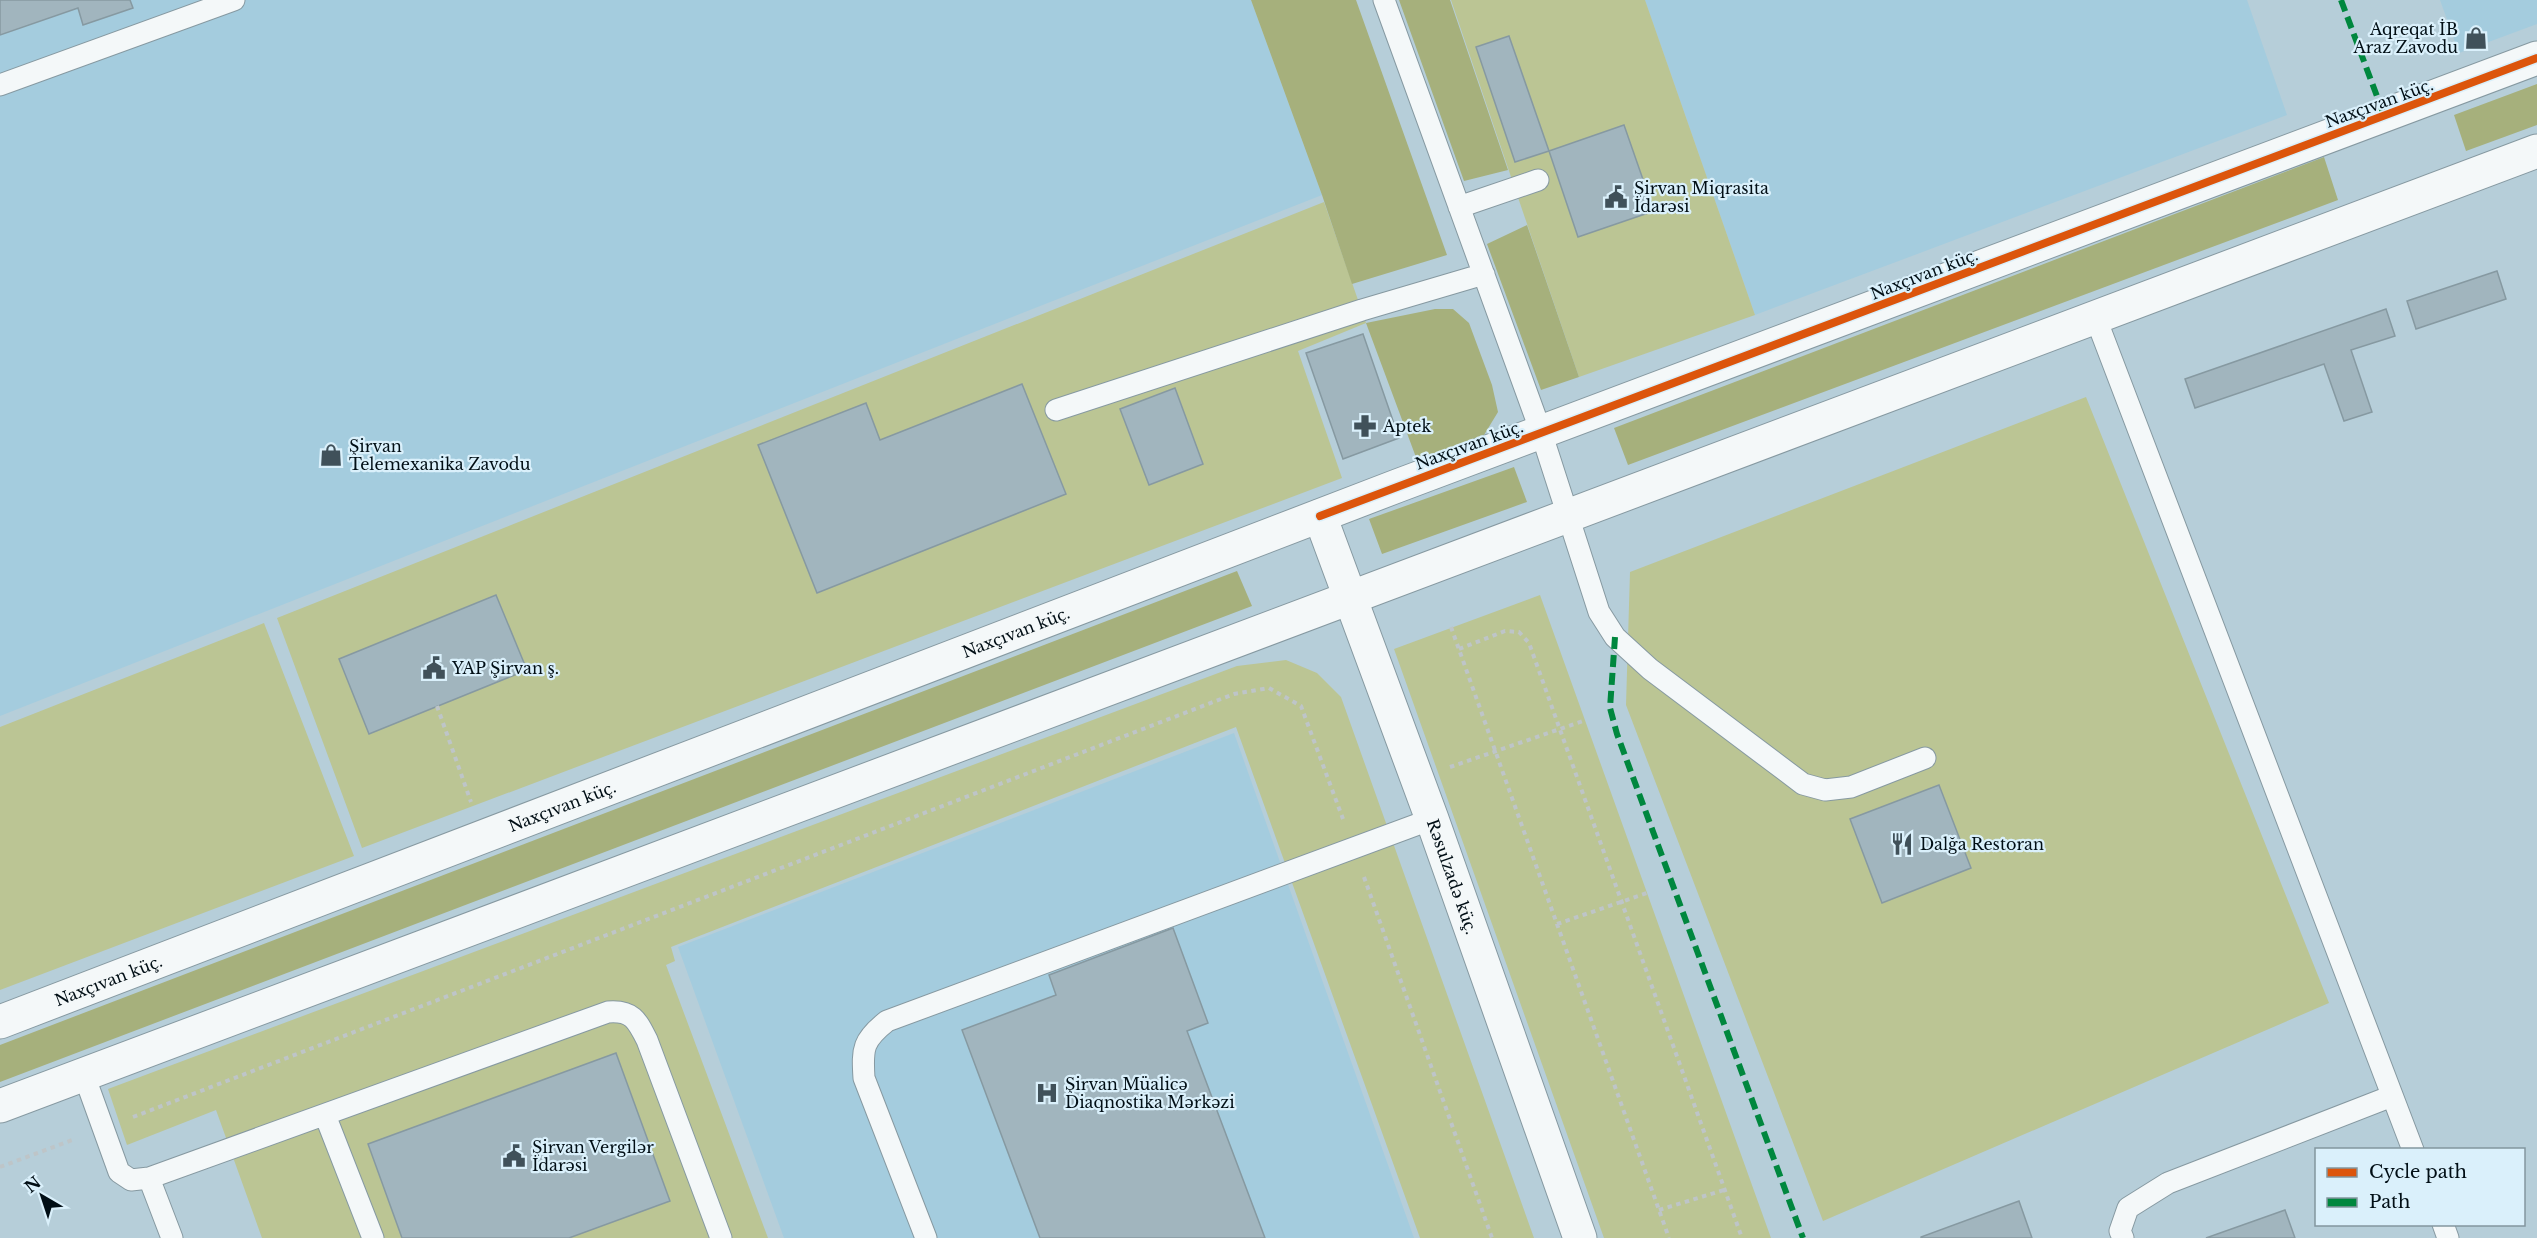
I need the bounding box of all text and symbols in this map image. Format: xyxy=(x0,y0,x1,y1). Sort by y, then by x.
place label: Aqreqat İB Araz Zavodu xyxy=(2352,19,2458,57)
shop icon: Aqreqat İB Araz Zavodu xyxy=(2463,25,2489,51)
street label: Naxçıvan küç. xyxy=(2322,74,2436,132)
place label: Şirvan Miqrasita İdarəsi xyxy=(1634,178,1769,216)
public building icon: Şirvan Miqrasita İdarəsi xyxy=(1603,184,1629,210)
street label: Naxçıvan küç. xyxy=(1867,244,1981,304)
pharmacy icon: Aptek xyxy=(1352,413,1378,439)
place label: Aptek xyxy=(1382,416,1431,436)
street label: Naxçıvan küç. xyxy=(1412,416,1526,474)
place label: Şirvan Telemexanika Zavodu xyxy=(349,436,531,474)
shop icon: Şirvan Telemexanika Zavodu xyxy=(318,442,344,468)
street label: Naxçıvan küç. xyxy=(959,603,1072,662)
public building icon: YAP Şirvan ş. xyxy=(421,655,447,681)
place label: YAP Şirvan ş. xyxy=(451,658,559,678)
street label: Naxçıvan küç. xyxy=(505,777,619,836)
street label: Rəsulzadə küç. xyxy=(1423,816,1482,937)
restaurant icon: Dalğa Restoran xyxy=(1889,831,1915,857)
place label: Dalğa Restoran xyxy=(1920,834,2044,854)
street label: Naxçıvan küç. xyxy=(52,951,165,1010)
place label: Şirvan Müalicə Diaqnostika Mərkəzi xyxy=(1065,1074,1235,1112)
hospital icon: Şirvan Müalicə Diaqnostika Mərkəzi xyxy=(1034,1080,1060,1106)
place label: Şirvan Vergilər İdarəsi xyxy=(532,1137,654,1175)
public building icon: Şirvan Vergilər İdarəsi xyxy=(501,1143,527,1169)
legend xyxy=(2315,1148,2525,1226)
text: Cycle path xyxy=(2369,1161,2467,1183)
north arrow xyxy=(12,1166,72,1226)
text: N xyxy=(20,1172,45,1197)
text: Path xyxy=(2369,1191,2410,1213)

